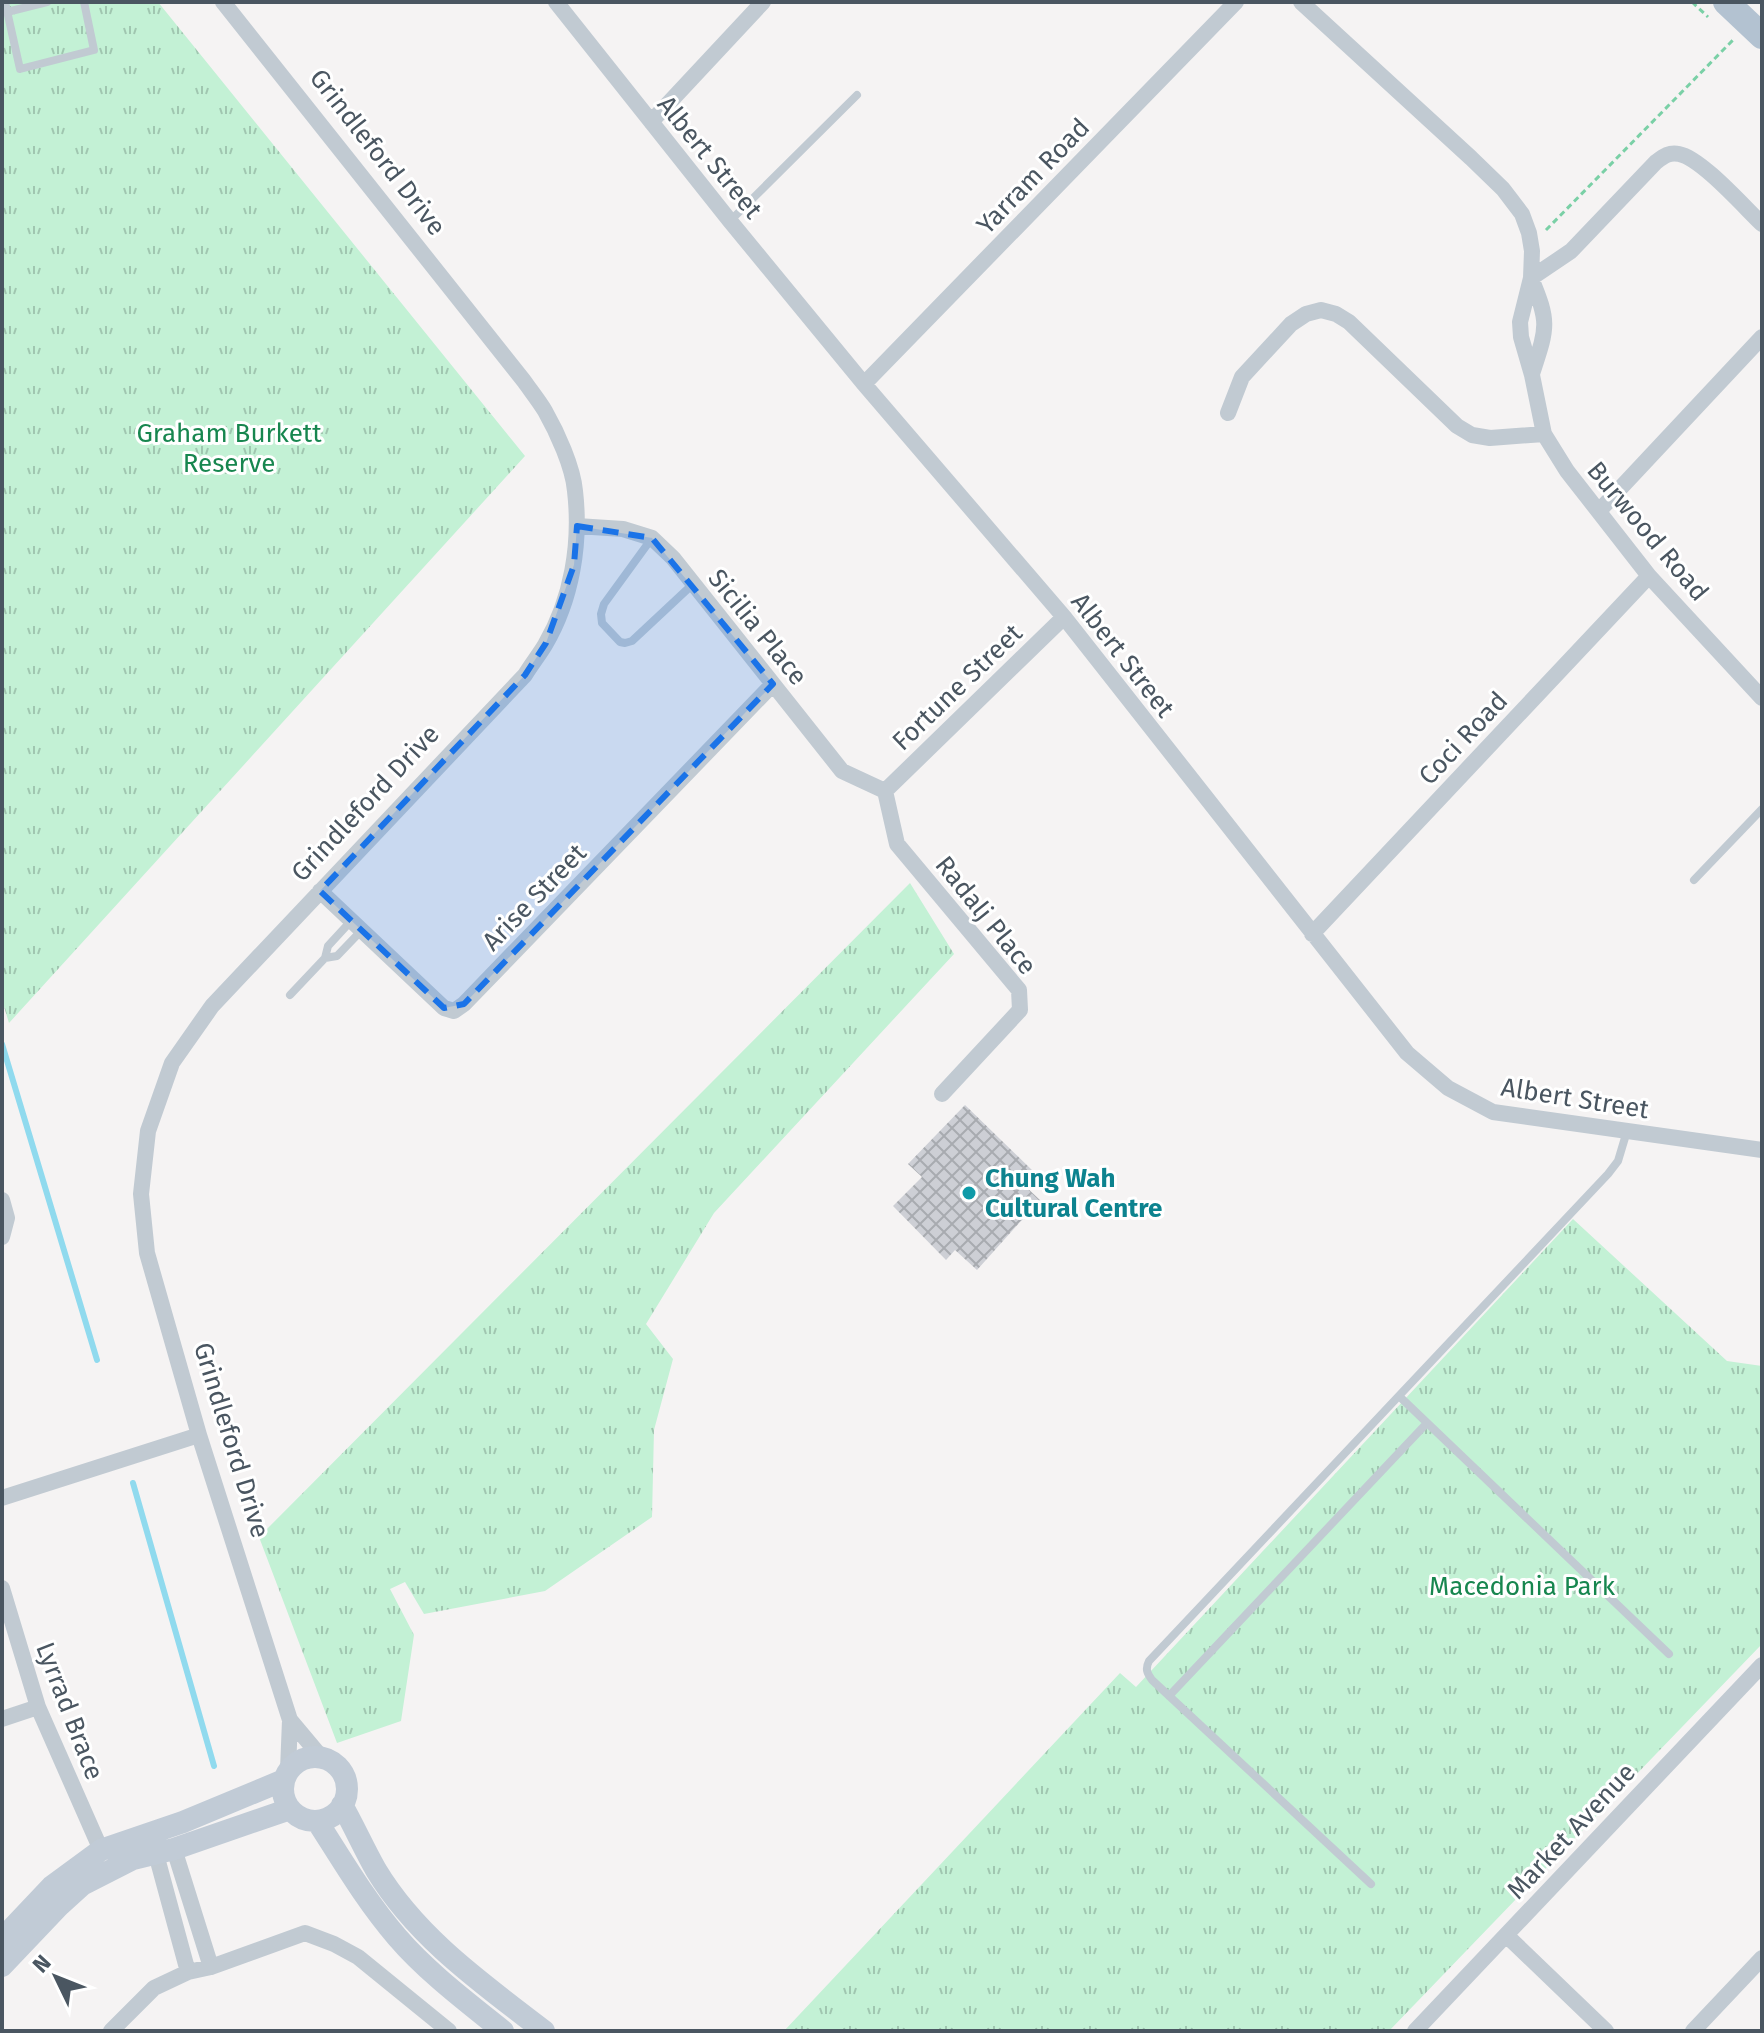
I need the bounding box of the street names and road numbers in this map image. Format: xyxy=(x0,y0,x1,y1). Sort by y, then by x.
street label: Grindleford Drive xyxy=(303,63,452,242)
street label: Albert Street xyxy=(651,90,769,225)
street label: Yarram Road xyxy=(971,112,1096,241)
street label: Burwood Road xyxy=(1580,455,1715,607)
street label: Sicilia Place xyxy=(702,563,814,691)
street label: Albert Street xyxy=(1065,587,1181,724)
street label: Fortune Street xyxy=(886,617,1029,757)
street label: Coci Road xyxy=(1413,685,1514,791)
street label: Grindleford Drive xyxy=(285,719,446,888)
street label: Arise Street xyxy=(476,837,593,957)
street label: Radalj Place xyxy=(928,850,1043,981)
street label: Albert Street xyxy=(1499,1072,1652,1126)
street label: Grindleford Drive xyxy=(187,1339,276,1542)
street label: Lyrrad Brace xyxy=(29,1638,110,1784)
street label: Market Avenue xyxy=(1501,1757,1642,1906)

